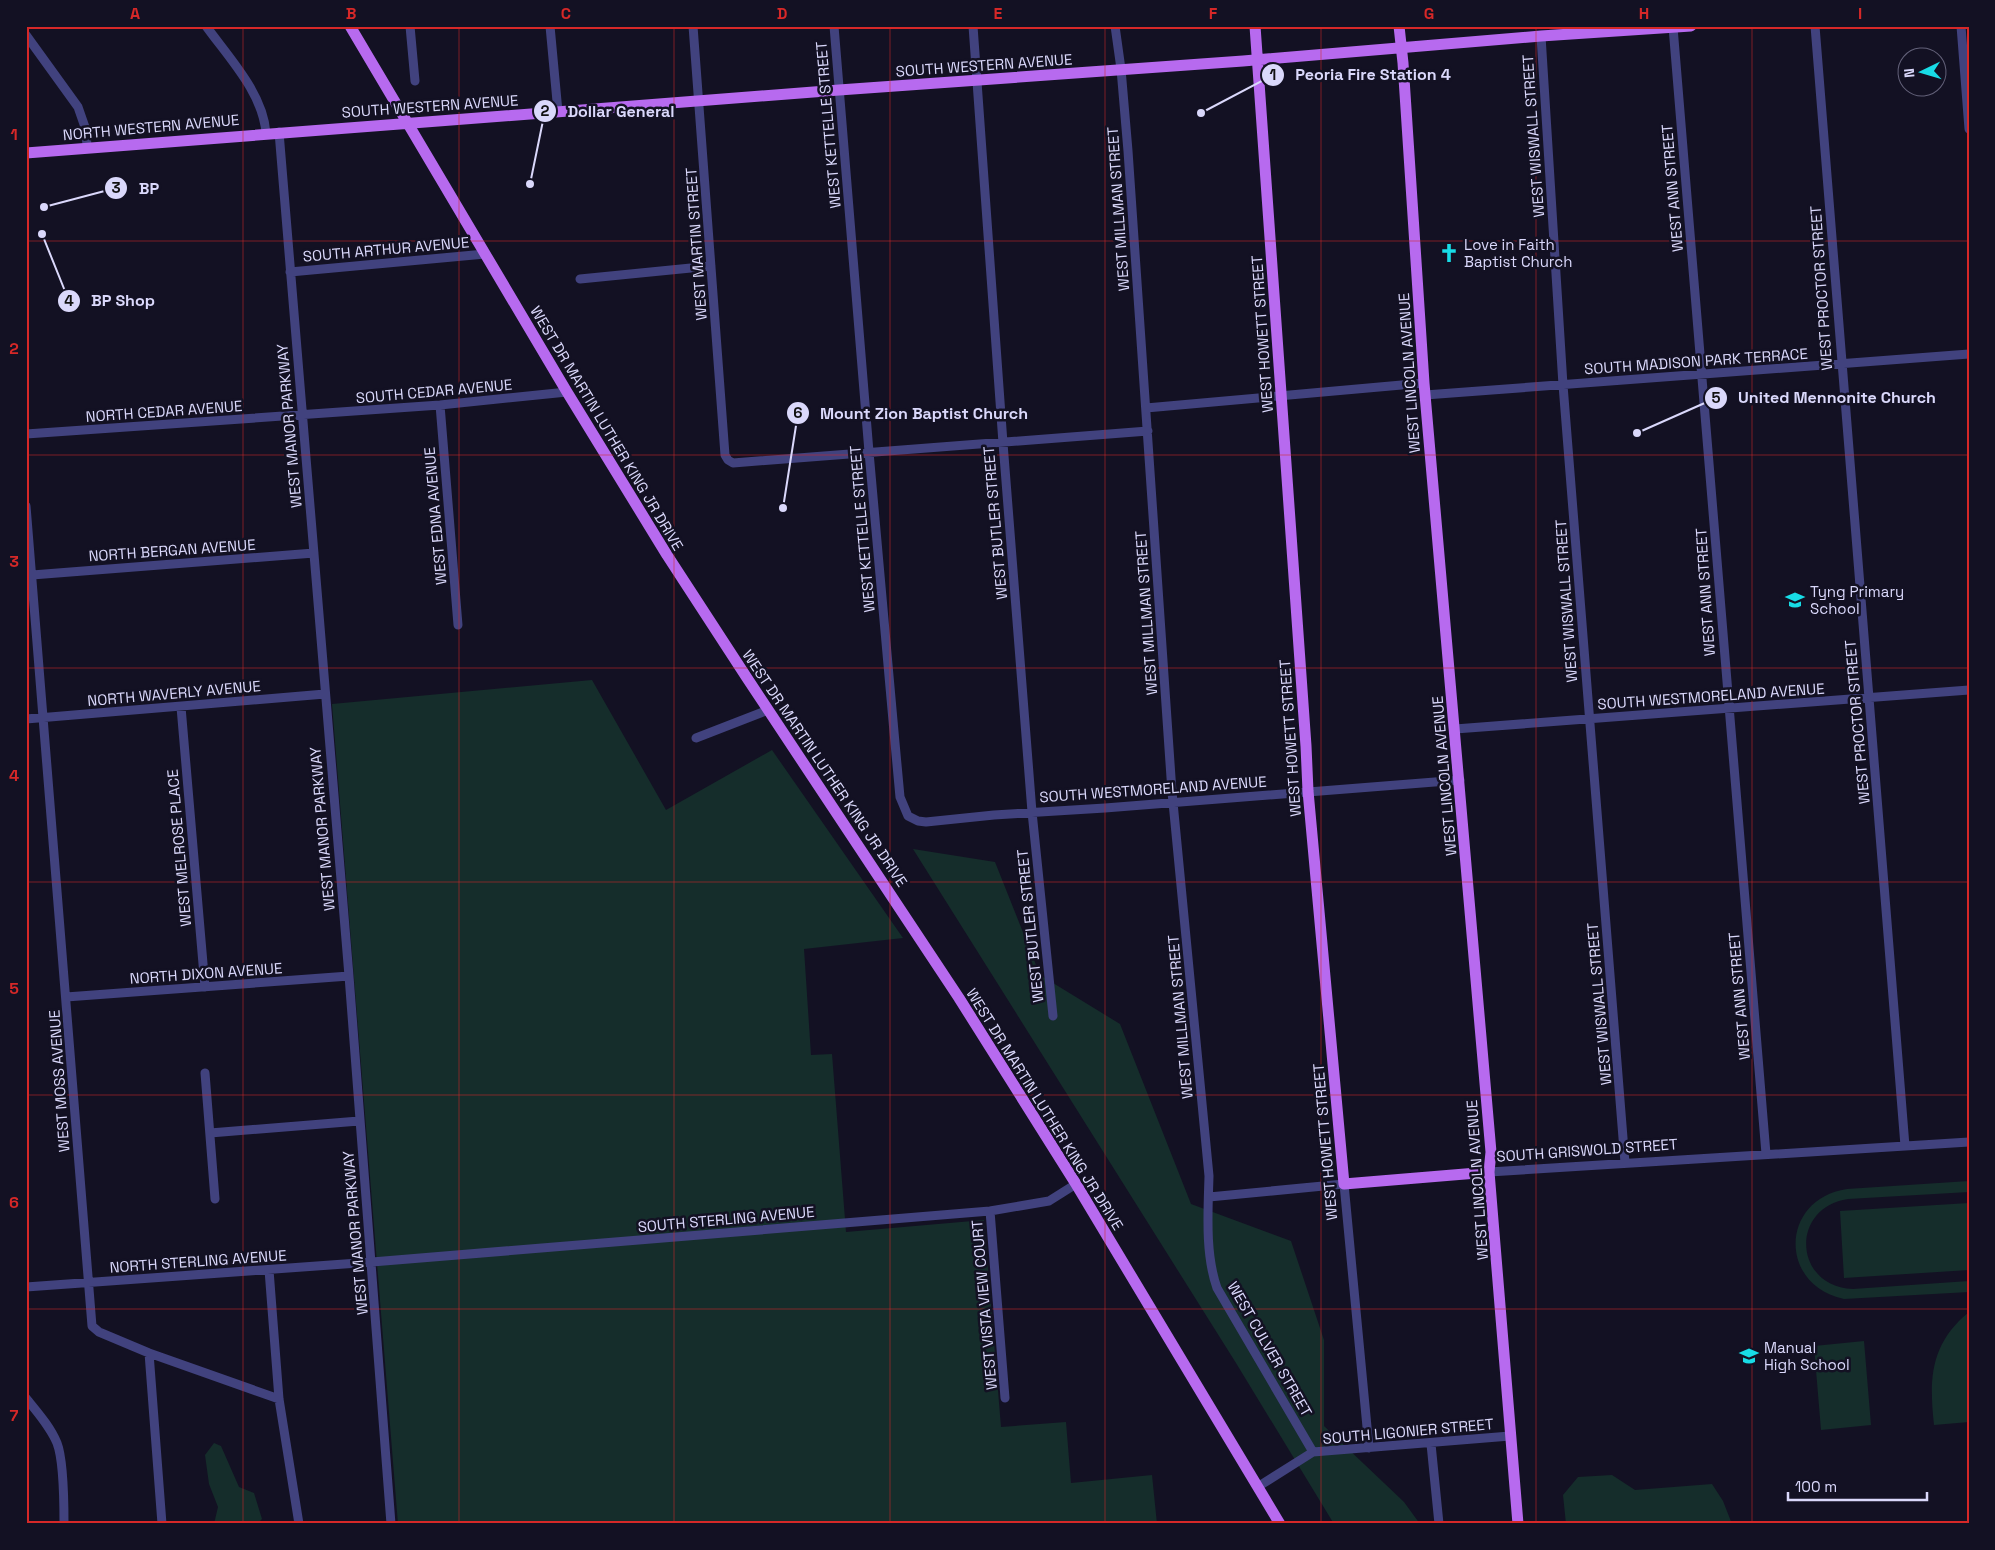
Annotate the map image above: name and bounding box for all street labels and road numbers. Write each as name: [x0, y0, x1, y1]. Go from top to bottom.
street label: WEST KETTELLE STREET: [811, 40, 845, 209]
street label: SOUTH WESTERN AVENUE: [895, 49, 1073, 81]
street label: WEST WISWALL STREET: [1518, 54, 1548, 218]
street label: SOUTH WESTERN AVENUE: [341, 90, 519, 122]
street label: NORTH WESTERN AVENUE: [62, 110, 240, 144]
street label: WEST ANN STREET: [1657, 123, 1687, 253]
street label: WEST MILLMAN STREET: [1103, 126, 1133, 292]
street label: WEST MARTIN STREET: [681, 167, 711, 321]
street label: WEST PROCTOR STREET: [1806, 205, 1836, 371]
street label: SOUTH ARTHUR AVENUE: [302, 232, 470, 266]
street label: WEST HOWETT STREET: [1247, 254, 1277, 413]
street label: WEST LINCOLN AVENUE: [1394, 292, 1424, 454]
street label: WEST DR MARTIN LUTHER KING JR DRIVE: [526, 302, 688, 554]
street label: WEST MANOR PARKWAY: [272, 343, 306, 509]
street label: SOUTH MADISON PARK TERRACE: [1584, 344, 1808, 378]
street label: SOUTH CEDAR AVENUE: [355, 375, 513, 407]
street label: NORTH CEDAR AVENUE: [85, 396, 243, 426]
street label: WEST KETTELLE STREET: [845, 444, 879, 613]
street label: WEST BUTLER STREET: [979, 445, 1011, 601]
street label: WEST EDNA AVENUE: [419, 446, 451, 586]
street label: WEST WISWALL STREET: [1551, 519, 1581, 683]
street label: WEST ANN STREET: [1691, 527, 1719, 657]
street label: WEST MILLMAN STREET: [1131, 530, 1161, 696]
street label: NORTH BERGAN AVENUE: [88, 535, 256, 565]
street label: WEST PROCTOR STREET: [1840, 639, 1874, 805]
street label: WEST DR MARTIN LUTHER KING JR DRIVE: [738, 646, 912, 890]
street label: WEST HOWETT STREET: [1275, 658, 1305, 817]
street label: NORTH WAVERLY AVENUE: [86, 676, 262, 710]
street label: SOUTH WESTMORELAND AVENUE: [1597, 679, 1825, 713]
street label: WEST LINCOLN AVENUE: [1428, 695, 1460, 857]
street label: WEST MANOR PARKWAY: [305, 746, 339, 912]
street label: WEST MELROSE PLACE: [163, 769, 195, 927]
street label: SOUTH WESTMORELAND AVENUE: [1039, 772, 1267, 806]
street label: WEST BUTLER STREET: [1012, 848, 1047, 1004]
street label: WEST WISWALL STREET: [1582, 922, 1616, 1086]
street label: WEST ANN STREET: [1724, 931, 1754, 1061]
street label: WEST MILLMAN STREET: [1163, 934, 1197, 1100]
street label: NORTH DIXON AVENUE: [129, 958, 283, 988]
street label: WEST DR MARTIN LUTHER KING JR DRIVE: [962, 984, 1128, 1234]
street label: WEST MOSS AVENUE: [45, 1009, 73, 1153]
street label: WEST HOWETT STREET: [1309, 1062, 1341, 1221]
street label: WEST LINCOLN AVENUE: [1462, 1099, 1492, 1261]
street label: SOUTH GRISWOLD STREET: [1496, 1134, 1678, 1166]
street label: WEST MANOR PARKWAY: [338, 1150, 372, 1316]
street label: SOUTH STERLING AVENUE: [637, 1202, 815, 1236]
street label: WEST VISTA VIEW COURT: [967, 1219, 1001, 1391]
street label: NORTH STERLING AVENUE: [109, 1245, 287, 1277]
street label: WEST CULVER STREET: [1224, 1278, 1317, 1420]
street label: SOUTH LIGONIER STREET: [1322, 1414, 1494, 1448]

